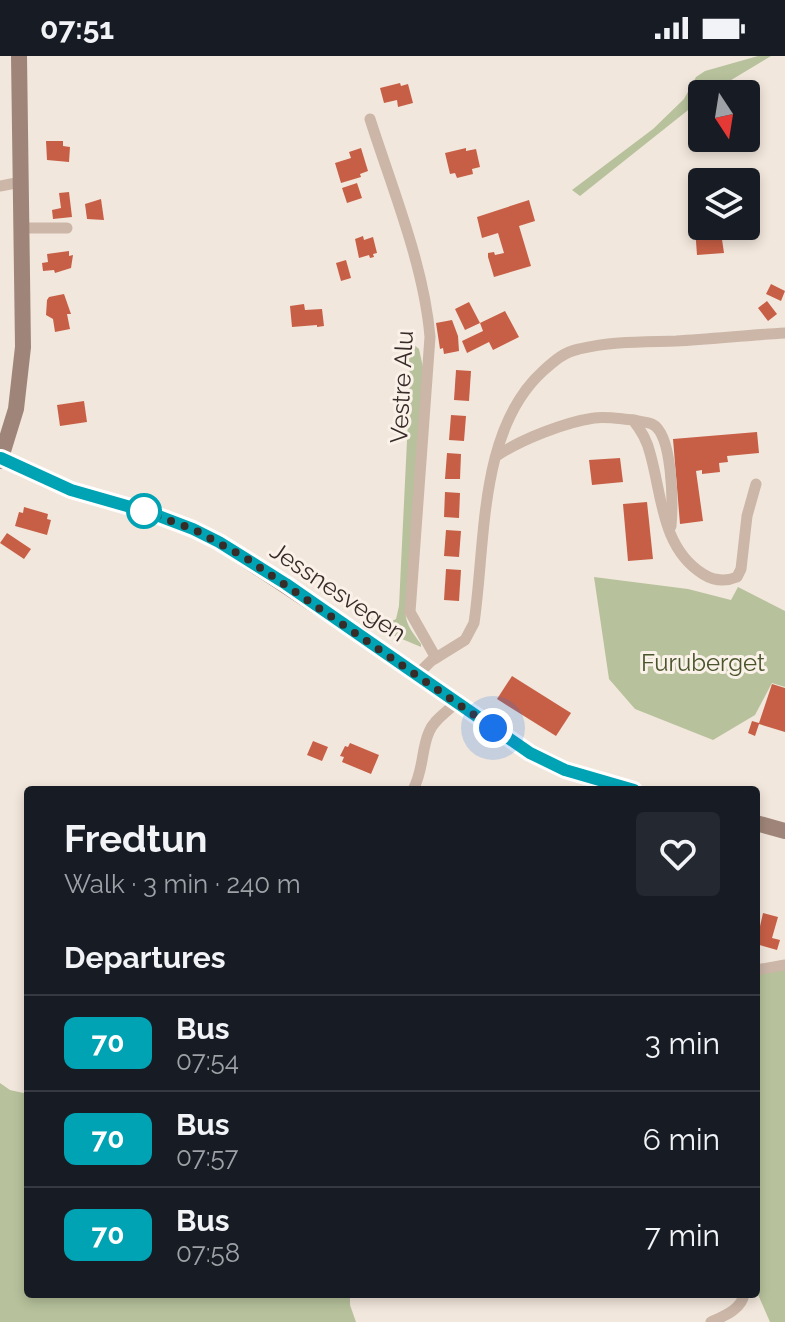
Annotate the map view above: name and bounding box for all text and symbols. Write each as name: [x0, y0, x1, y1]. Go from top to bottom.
text: 07:51: [40, 11, 114, 46]
north arrow: [688, 80, 760, 152]
map controls: [688, 80, 760, 240]
button: layers: [688, 168, 760, 240]
street label: Vestre Alu: [384, 330, 419, 444]
unlabelled marker: [127, 494, 161, 528]
street label: Jessnesvegen: [265, 536, 412, 648]
park label: Furuberget: [641, 648, 765, 677]
your location: [473, 708, 513, 748]
button: heart: [636, 812, 720, 896]
text: Fredtun: [64, 816, 208, 861]
text: Walk · 3 min · 240 m: [64, 869, 301, 899]
text: Departures: [64, 940, 226, 975]
text: Bus: [176, 1011, 230, 1046]
text: 70: [92, 1026, 124, 1059]
text: 3 min: [645, 1026, 720, 1061]
text: 07:54: [176, 1046, 239, 1076]
text: Bus: [176, 1107, 230, 1142]
text: 70: [92, 1122, 124, 1155]
text: 6 min: [643, 1122, 720, 1157]
text: 07:57: [176, 1142, 239, 1172]
text: Bus: [176, 1203, 230, 1238]
text: 70: [92, 1218, 124, 1251]
text: 7 min: [645, 1218, 720, 1253]
text: 07:58: [176, 1238, 240, 1268]

